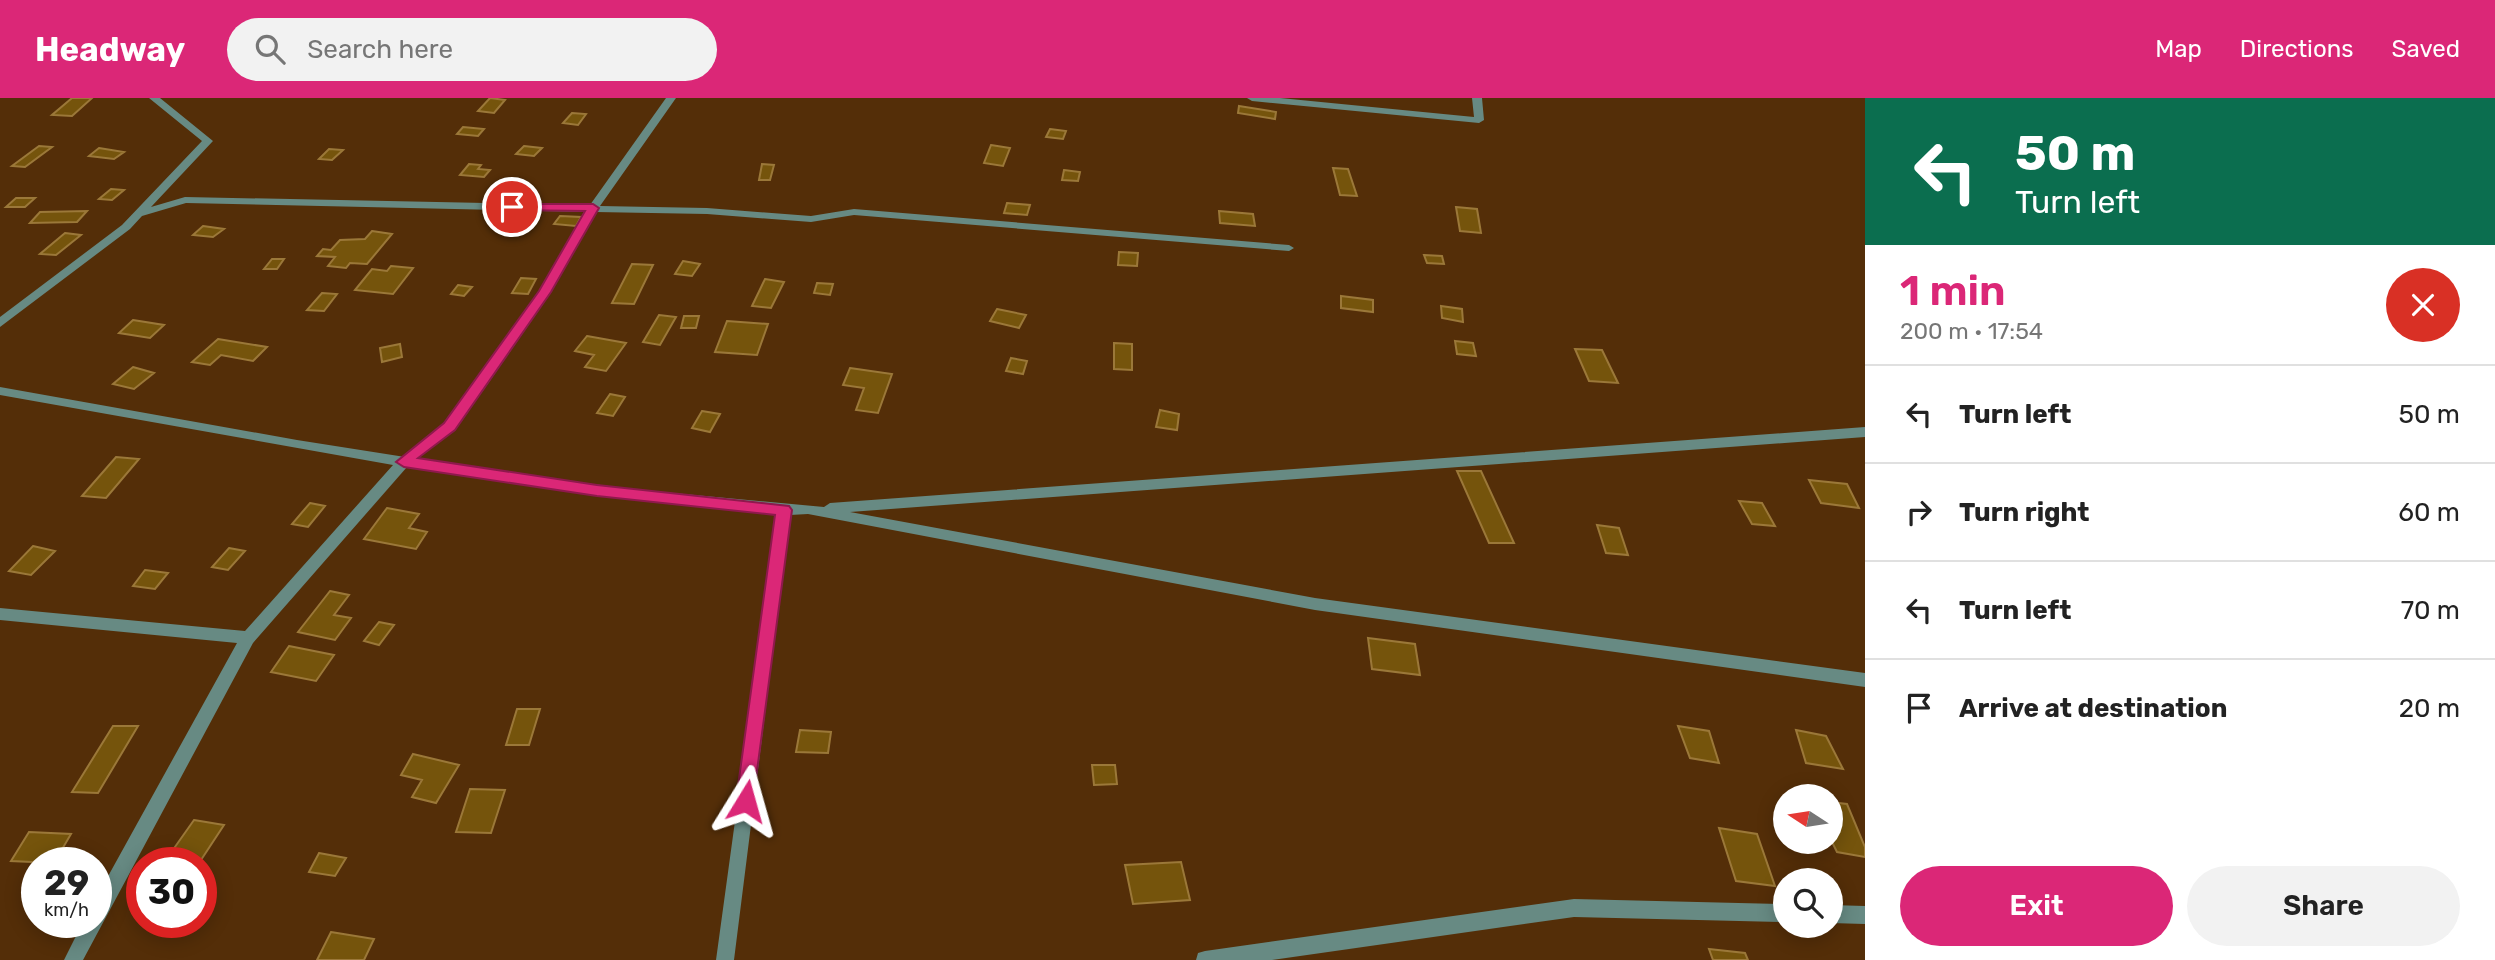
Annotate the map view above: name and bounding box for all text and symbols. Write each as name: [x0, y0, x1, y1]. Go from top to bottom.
search box: [227, 18, 717, 81]
text: Headway: [35, 30, 185, 69]
icon: search: [251, 30, 289, 68]
text: Search here: [307, 34, 453, 65]
text: Map: [2155, 35, 2202, 63]
text: Directions: [2240, 35, 2353, 63]
text: Saved: [2391, 35, 2460, 63]
text: 50 m: [2015, 124, 2135, 182]
icon: left: [1900, 126, 1991, 217]
pin: [482, 177, 542, 237]
text: Turn left: [2015, 183, 2140, 221]
icon: arrive: [493, 188, 531, 226]
text: 1 min: [1900, 266, 2006, 316]
button: close: [2386, 268, 2460, 342]
text: 200 m · 17:54: [1900, 317, 2043, 345]
icon: left: [1900, 395, 1938, 433]
text: Turn left: [1959, 399, 2071, 430]
text: 50 m: [2399, 399, 2460, 430]
icon: right: [1900, 493, 1938, 531]
text: Turn right: [1959, 497, 2089, 528]
text: 60 m: [2398, 497, 2460, 528]
icon: left: [1900, 591, 1938, 629]
text: Turn left: [1959, 595, 2071, 626]
text: 70 m: [2401, 595, 2460, 626]
icon: arrive: [1900, 689, 1938, 727]
text: Arrive at destination: [1959, 693, 2227, 724]
text: 20 m: [2399, 693, 2460, 724]
position arrow: [709, 764, 783, 838]
north arrow: [1773, 784, 1843, 854]
map controls: [1773, 784, 1843, 938]
speed limit sign: 30: [126, 847, 217, 938]
text: 29: [44, 862, 89, 904]
button: Exit: [1900, 866, 2173, 946]
button: Share: [2187, 866, 2460, 946]
button: search: [1773, 868, 1843, 938]
text: km/h: [44, 899, 89, 921]

